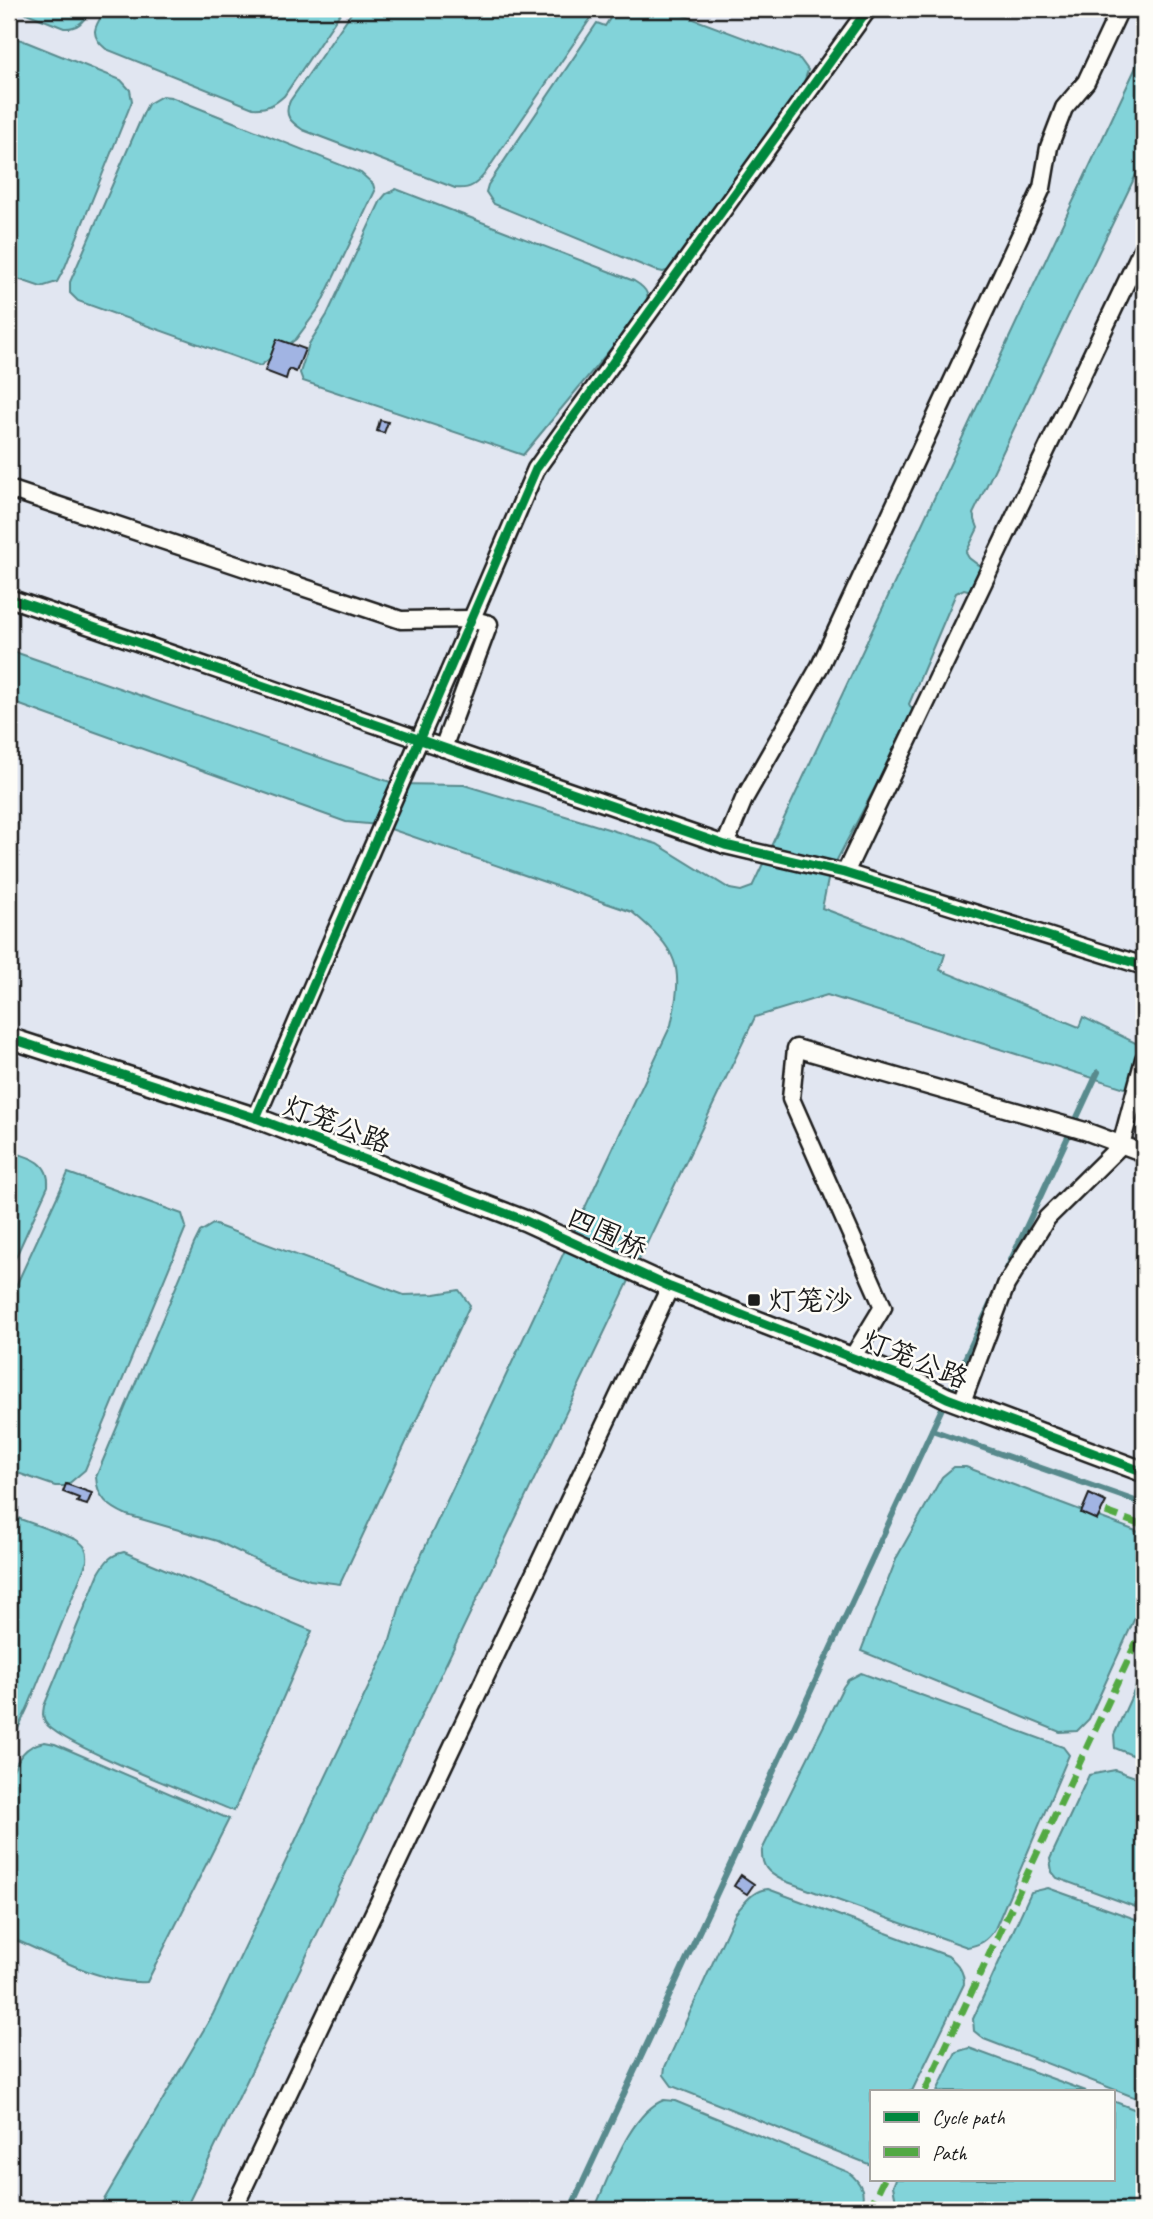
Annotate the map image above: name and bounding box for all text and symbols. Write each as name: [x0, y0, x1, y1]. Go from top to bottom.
street label: 灯笼公路: [278, 1088, 396, 1160]
street label: 四围桥: [562, 1199, 652, 1267]
place label: 灯笼沙: [768, 1283, 852, 1318]
marker: 灯笼沙: [746, 1292, 762, 1308]
street label: 灯笼公路: [857, 1322, 973, 1396]
legend: [870, 2090, 1114, 2180]
text: Cycle path: [932, 2104, 1005, 2130]
text: Path: [932, 2140, 968, 2166]

